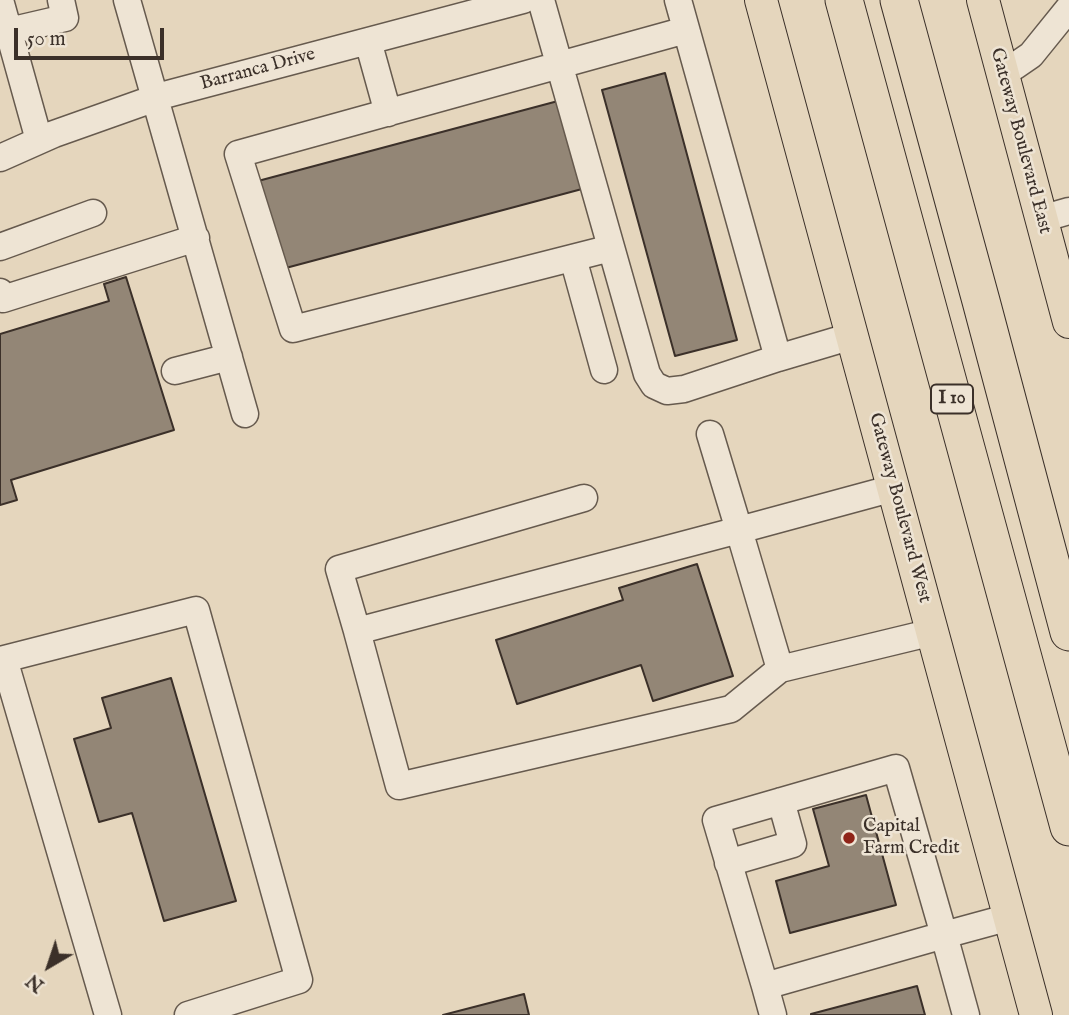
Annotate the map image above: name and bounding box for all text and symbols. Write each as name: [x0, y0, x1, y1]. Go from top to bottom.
scale bar: [18, 14, 168, 58]
text: 50 m: [27, 26, 66, 53]
street label: Barranca Drive: [198, 44, 318, 96]
street label: Gateway Boulevard East: [984, 46, 1056, 236]
road number: I 10: [931, 384, 973, 414]
street label: Gateway Boulevard West: [863, 410, 935, 606]
place label: Capital Farm Credit: [863, 816, 960, 860]
marker: Capital Farm Credit: [841, 830, 857, 846]
north arrow: [14, 931, 84, 1001]
text: N: [22, 968, 50, 997]

